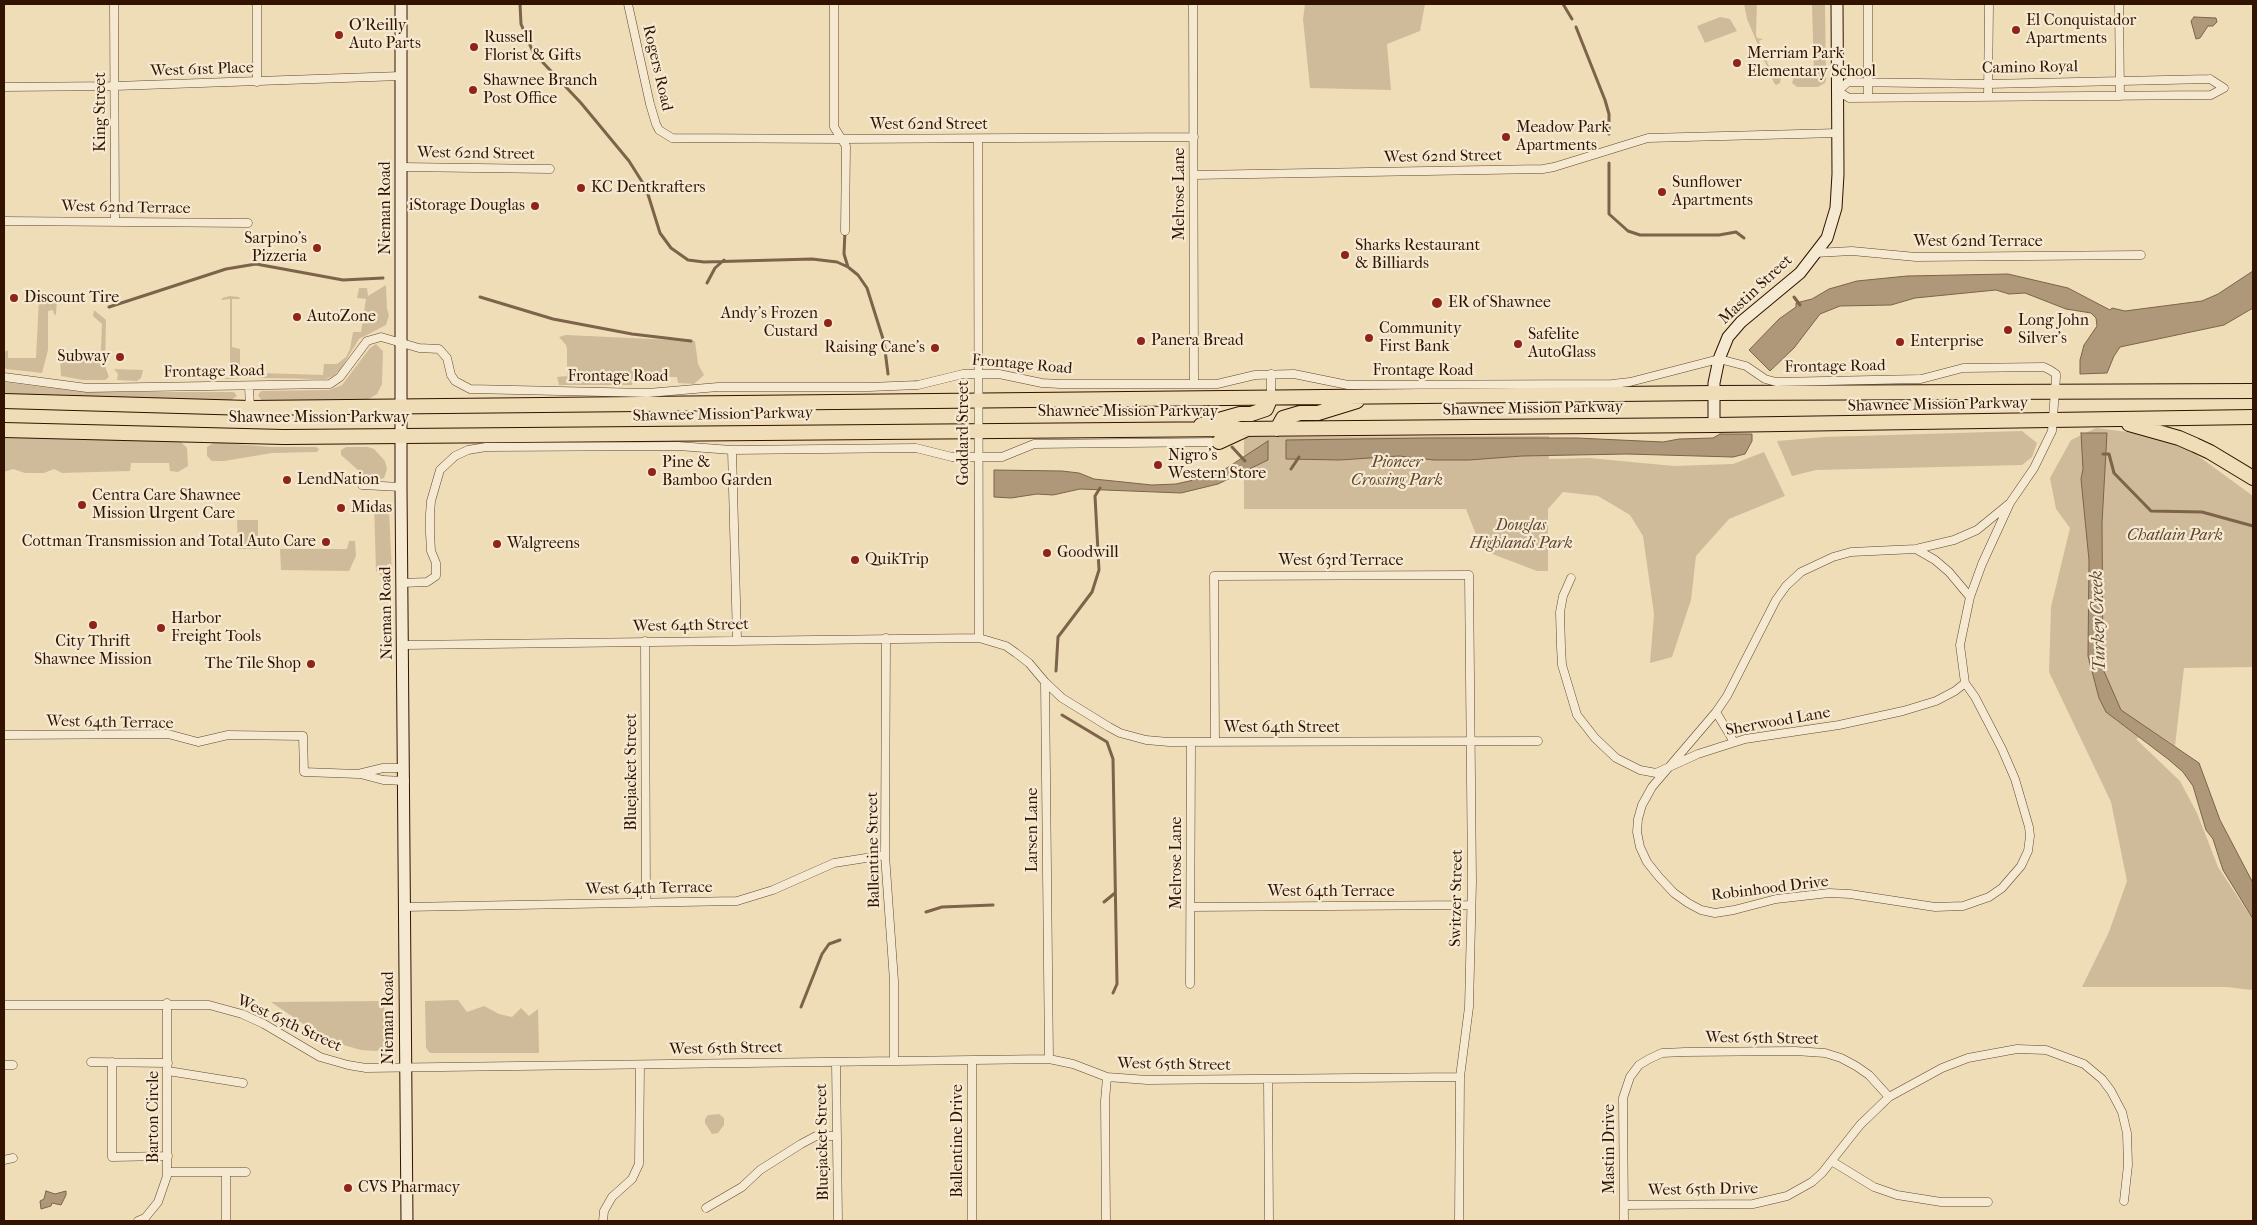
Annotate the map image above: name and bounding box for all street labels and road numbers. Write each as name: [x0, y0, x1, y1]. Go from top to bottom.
street label: Rogers Road: [638, 23, 676, 113]
street label: Camino Royal: [1982, 58, 2078, 78]
street label: West 61st Place: [150, 59, 254, 81]
street label: King Street: [91, 72, 111, 152]
street label: West 62nd Street: [870, 115, 988, 135]
street label: West 62nd Street: [417, 143, 535, 165]
street label: West 62nd Street: [1384, 146, 1502, 168]
street label: Melrose Lane: [1170, 147, 1190, 241]
street label: Nieman Road: [376, 161, 396, 255]
street label: West 62nd Terrace: [61, 197, 191, 219]
street label: West 62nd Terrace: [1913, 232, 2043, 252]
street label: Mastin Street: [1715, 251, 1797, 329]
street label: Frontage Road: [971, 351, 1073, 379]
street label: Frontage Road: [1784, 357, 1886, 377]
street label: Frontage Road: [1372, 361, 1474, 381]
street label: Frontage Road: [163, 362, 265, 382]
street label: Frontage Road: [567, 367, 669, 387]
street label: Goddard Street: [954, 380, 974, 486]
street label: Shawnee Mission Parkway: [1848, 394, 2028, 416]
street label: Shawnee Mission Parkway: [1443, 398, 1623, 420]
street label: Shawnee Mission Parkway: [1038, 402, 1218, 422]
street label: Shawnee Mission Parkway: [633, 404, 813, 426]
street label: Shawnee Mission Parkway: [229, 408, 409, 428]
street label: West 63rd Terrace: [1279, 551, 1403, 571]
street label: Nieman Road: [377, 566, 397, 660]
street label: West 64th Street: [633, 615, 749, 637]
street label: Sherwood Lane: [1724, 703, 1832, 741]
street label: West 64th Terrace: [46, 712, 174, 734]
street label: Bluejacket Street: [622, 713, 642, 831]
street label: West 64th Street: [1224, 718, 1340, 738]
street label: Larsen Lane: [1023, 788, 1043, 872]
street label: Ballentine Street: [863, 791, 885, 909]
street label: Melrose Lane: [1167, 816, 1187, 910]
street label: Switzer Street: [1447, 849, 1467, 947]
street label: Robinhood Drive: [1710, 872, 1830, 906]
street label: West 64th Terrace: [585, 878, 713, 900]
street label: West 64th Terrace: [1267, 882, 1395, 902]
street label: Nieman Road: [379, 971, 399, 1065]
street label: West 65th Street: [233, 991, 345, 1057]
street label: West 65th Street: [1705, 1028, 1819, 1050]
street label: West 65th Street: [669, 1038, 783, 1060]
street label: West 65th Street: [1117, 1054, 1231, 1076]
street label: Barton Circle: [144, 1071, 164, 1163]
street label: Bluejacket Street: [812, 1083, 834, 1201]
street label: Ballentine Drive: [948, 1084, 968, 1198]
street label: Mastin Drive: [1600, 1104, 1620, 1194]
street label: West 65th Drive: [1648, 1179, 1758, 1201]

